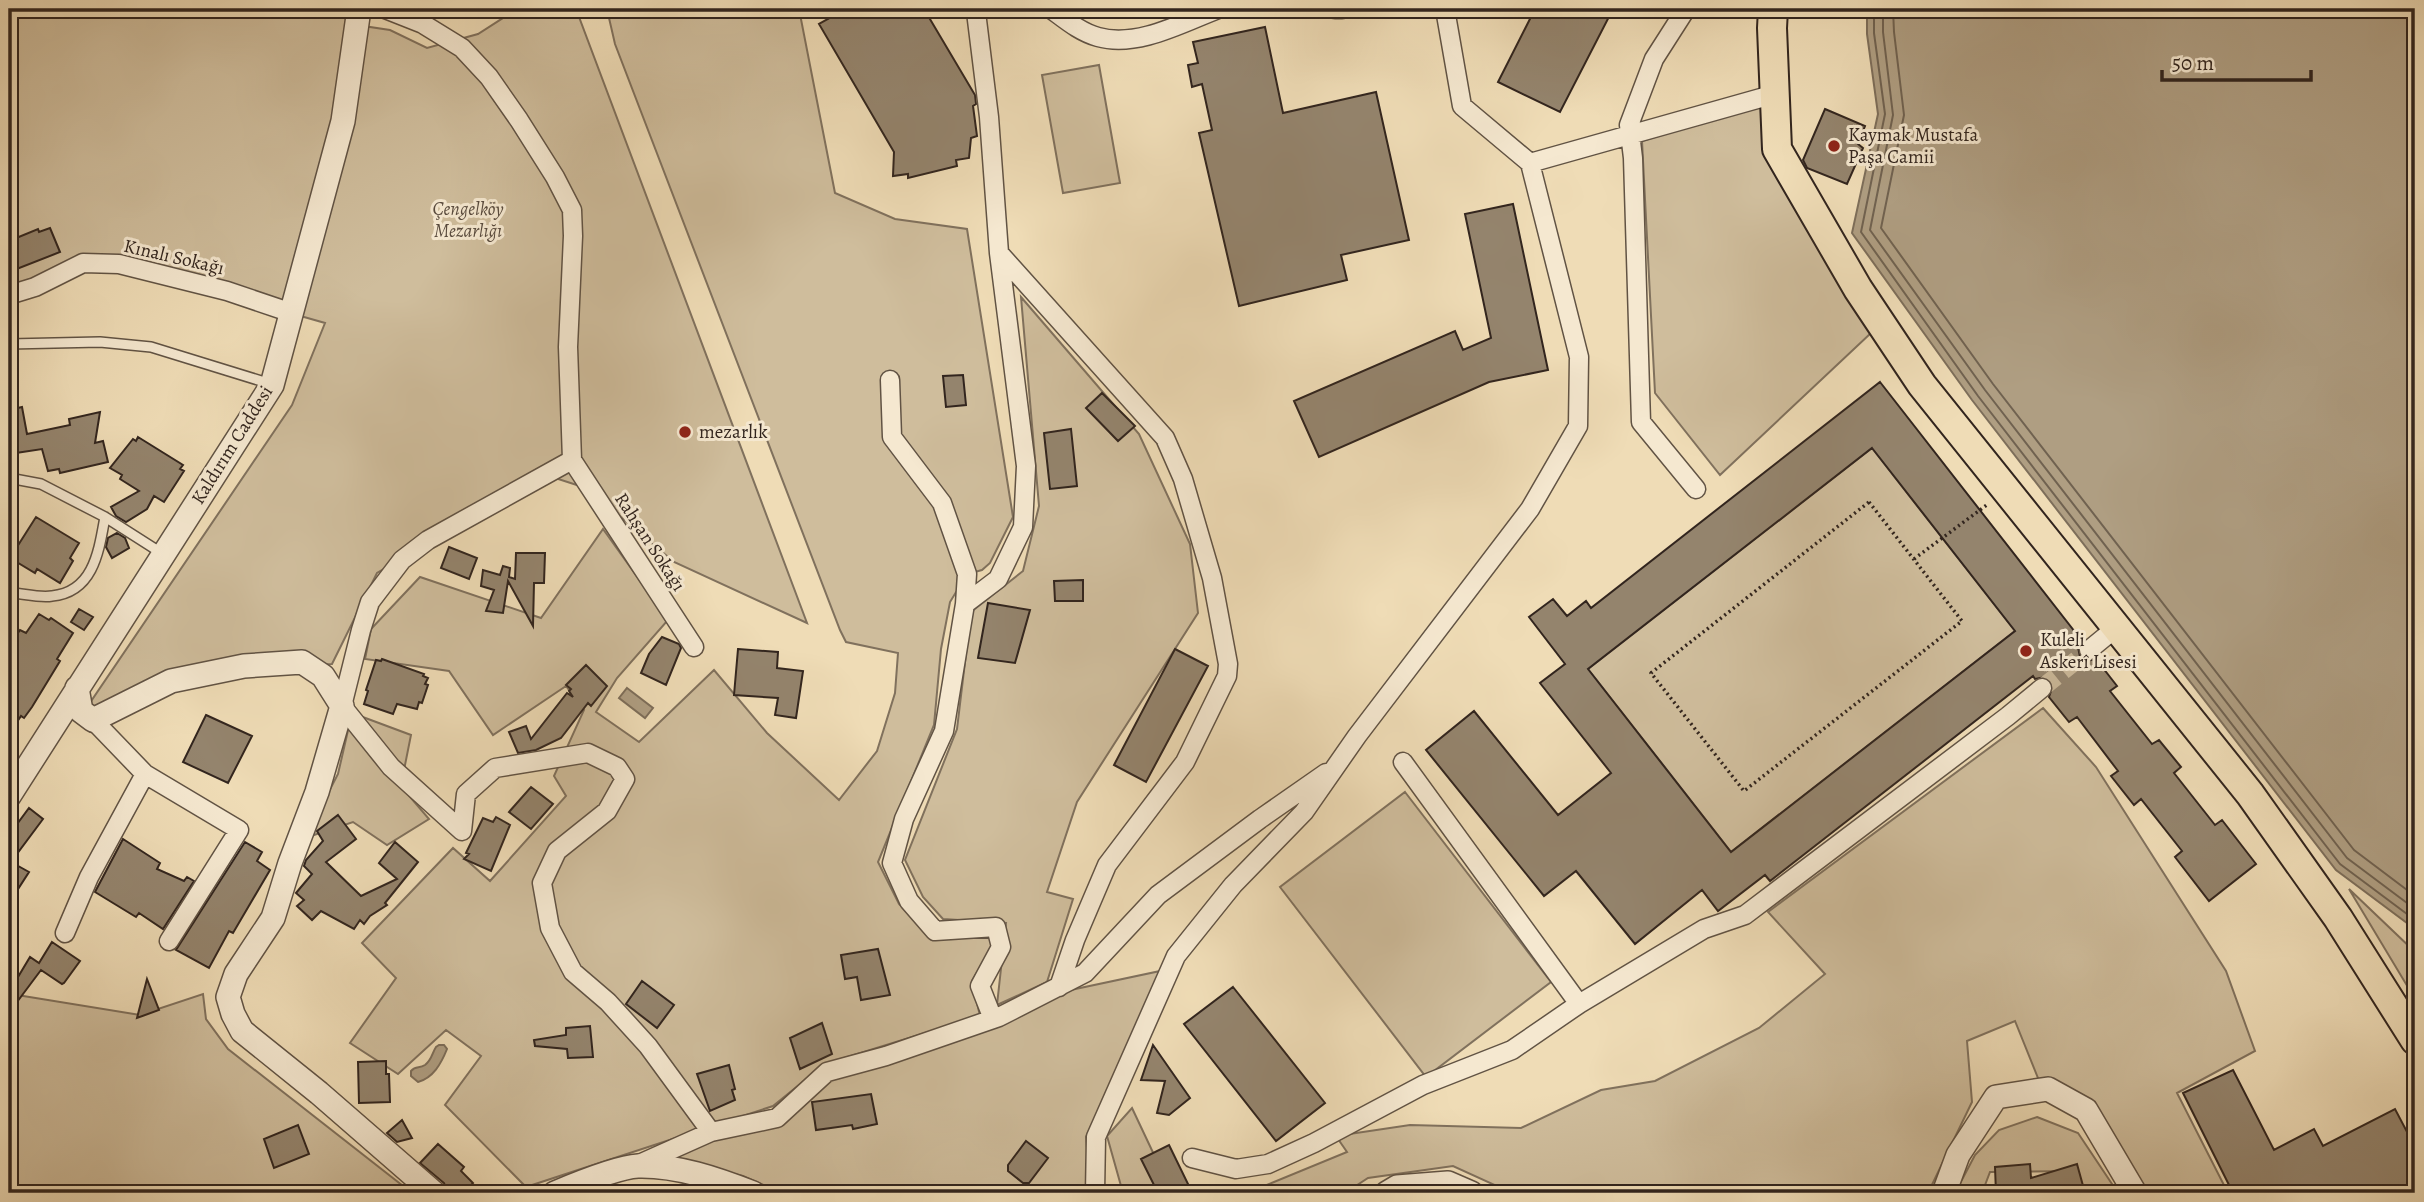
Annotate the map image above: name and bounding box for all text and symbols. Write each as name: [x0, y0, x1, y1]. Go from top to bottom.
scale bar: [2162, 38, 2310, 82]
text: 50 m: [2172, 49, 2214, 77]
place label: Kaymak Mustafa Paşa Camii: [1848, 122, 1978, 170]
marker: Kaymak Mustafa Paşa Camii: [1826, 138, 1842, 154]
park label: Çengelköy Mezarlığı: [432, 196, 504, 244]
street label: Kınalı Sokağı: [121, 233, 227, 281]
street label: Kaldırım Caddesi: [185, 381, 279, 509]
place label: mezarlık: [699, 419, 768, 445]
marker: mezarlık: [677, 424, 693, 440]
street label: Rahşan Sokağı: [608, 488, 692, 596]
place label: Kuleli Askerî Lisesi: [2039, 627, 2137, 675]
marker: Kuleli Askerî Lisesi: [2018, 643, 2034, 659]

